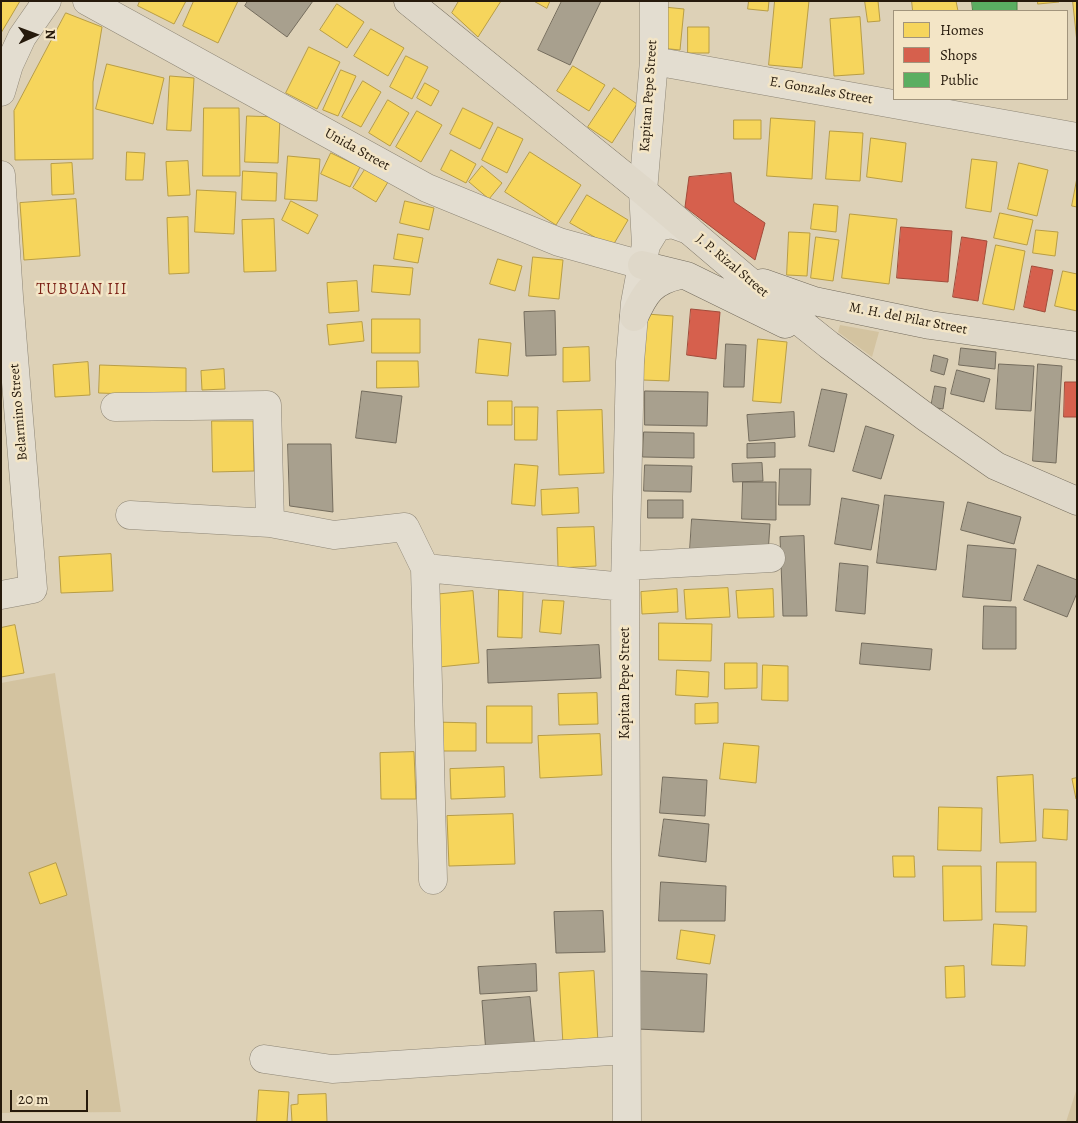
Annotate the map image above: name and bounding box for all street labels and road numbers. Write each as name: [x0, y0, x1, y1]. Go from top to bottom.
street label: Kapitan Pepe Street: [637, 39, 661, 153]
street label: E. Gonzales Street: [768, 74, 874, 108]
street label: Unida Street: [321, 125, 393, 175]
street label: J. P. Rizal Street: [692, 231, 772, 301]
street label: M. H. del Pilar Street: [847, 299, 969, 339]
street label: Belarmino Street: [6, 363, 32, 461]
street label: Kapitan Pepe Street: [618, 627, 634, 739]

